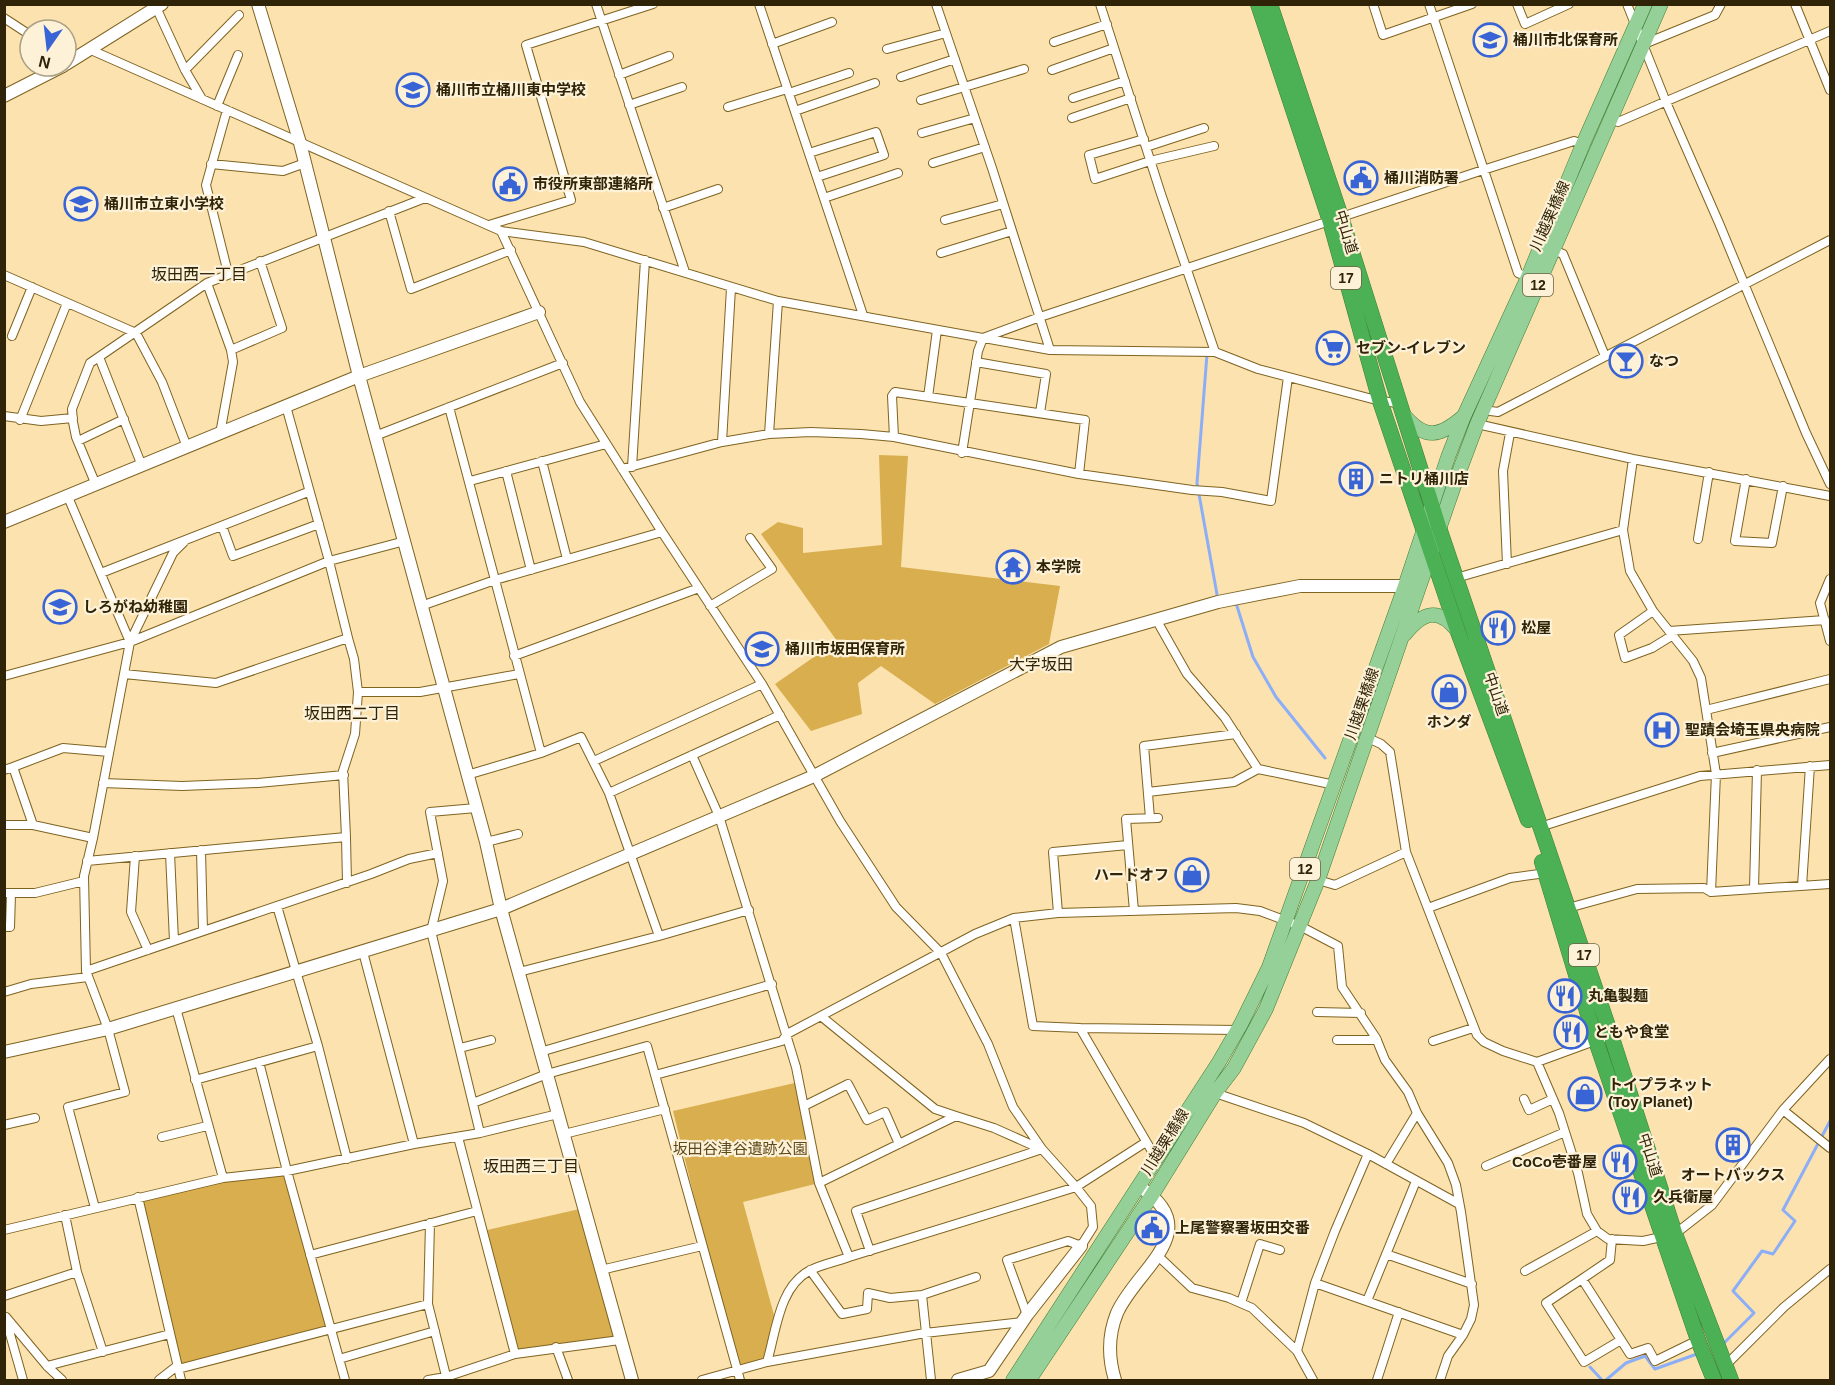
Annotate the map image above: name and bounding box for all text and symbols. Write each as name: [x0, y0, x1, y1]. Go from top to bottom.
north arrow: [18, 18, 78, 78]
school or university icon: 桶川市北保育所: [1472, 22, 1508, 58]
place label: 桶川市北保育所: [1513, 31, 1618, 48]
text: N: [37, 52, 52, 72]
school or university icon: 桶川市立桶川東中学校: [395, 72, 431, 108]
place label: 桶川市立桶川東中学校: [436, 81, 586, 98]
public building icon: 桶川消防署: [1343, 160, 1379, 196]
public building icon: 市役所東部連絡所: [492, 166, 528, 202]
place label: 桶川消防署: [1384, 169, 1459, 186]
place label: 市役所東部連絡所: [533, 175, 653, 192]
street label: 川越栗橋線: [1527, 178, 1573, 254]
school or university icon: 桶川市立東小学校: [63, 186, 99, 222]
place label: 桶川市立東小学校: [104, 195, 224, 212]
street label: 中山道: [1332, 208, 1361, 256]
district label: 坂田西一丁目: [151, 266, 247, 283]
road number: 17: [1331, 267, 1361, 289]
road number: 12: [1523, 274, 1553, 296]
supermarket icon: セブン-イレブン: [1315, 330, 1351, 366]
place label: セブン-イレブン: [1356, 339, 1466, 356]
bar icon: なつ: [1608, 343, 1644, 379]
place label: なつ: [1649, 352, 1679, 369]
building icon: ニトリ桶川店: [1338, 461, 1374, 497]
place label: ニトリ桶川店: [1379, 470, 1469, 487]
temple icon: 本学院: [995, 549, 1031, 585]
place label: 本学院: [1036, 558, 1081, 575]
school or university icon: しろがね幼稚園: [42, 589, 78, 625]
place label: しろがね幼稚園: [83, 598, 188, 615]
restaurant icon: 松屋: [1480, 610, 1516, 646]
place label: 松屋: [1521, 619, 1551, 636]
school or university icon: 桶川市坂田保育所: [744, 631, 780, 667]
place label: 桶川市坂田保育所: [785, 640, 905, 657]
district label: 大字坂田: [1009, 656, 1073, 673]
street label: 川越栗橋線: [1341, 666, 1382, 742]
street label: 中山道: [1481, 670, 1512, 718]
shop icon: ホンダ: [1431, 674, 1467, 710]
district label: 坂田西二丁目: [304, 705, 400, 722]
hospital icon: 聖蹟会埼玉県央病院: [1644, 712, 1680, 748]
place label: ホンダ: [1426, 713, 1472, 730]
place label: 聖蹟会埼玉県央病院: [1685, 721, 1820, 738]
shop icon: ハードオフ: [1174, 857, 1210, 893]
road number: 12: [1290, 858, 1320, 880]
place label: ハードオフ: [1094, 866, 1169, 883]
road number: 17: [1569, 944, 1599, 966]
restaurant icon: 丸亀製麺: [1547, 978, 1583, 1014]
place label: 丸亀製麺: [1588, 987, 1648, 1004]
restaurant icon: ともや食堂: [1553, 1014, 1589, 1050]
place label: ともや食堂: [1594, 1023, 1669, 1040]
shop icon: トイプラネット (Toy Planet): [1567, 1076, 1603, 1112]
place label: トイプラネット (Toy Planet): [1608, 1076, 1713, 1110]
street label: 川越栗橋線: [1137, 1105, 1192, 1178]
building icon: オートバックス: [1715, 1127, 1751, 1163]
street label: 中山道: [1635, 1131, 1666, 1179]
park label: 坂田谷津谷遺跡公園: [672, 1140, 808, 1157]
restaurant icon: CoCo壱番屋: [1602, 1144, 1638, 1180]
place label: CoCo壱番屋: [1512, 1153, 1597, 1170]
district label: 坂田西三丁目: [483, 1158, 579, 1175]
place label: オートバックス: [1681, 1166, 1785, 1183]
restaurant icon: 久兵衛屋: [1612, 1179, 1648, 1215]
place label: 久兵衛屋: [1653, 1188, 1713, 1205]
public building icon: 上尾警察署坂田交番: [1134, 1210, 1170, 1246]
place label: 上尾警察署坂田交番: [1175, 1219, 1310, 1236]

